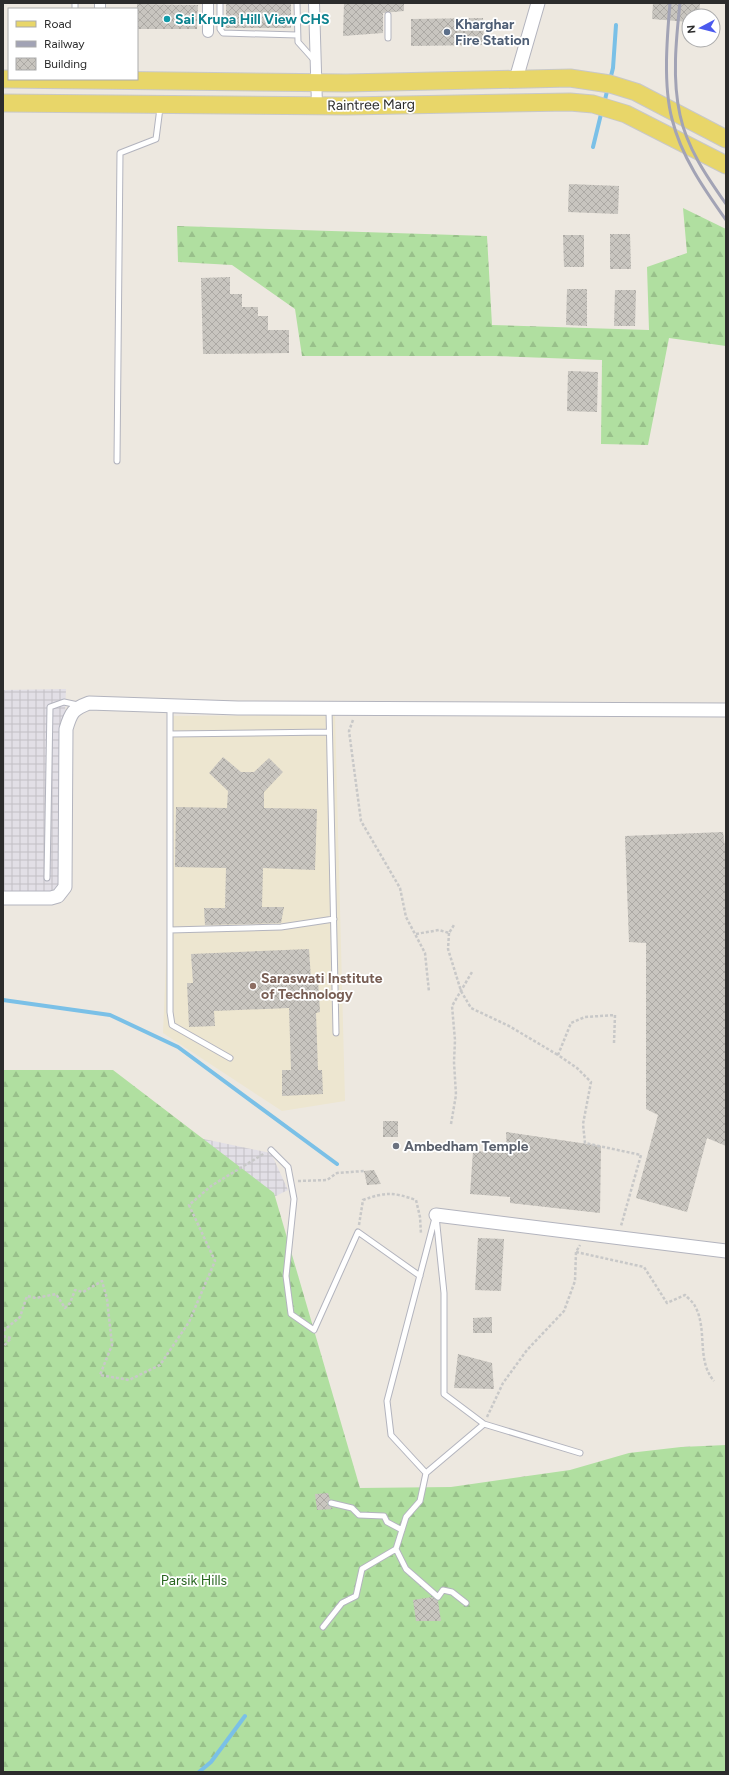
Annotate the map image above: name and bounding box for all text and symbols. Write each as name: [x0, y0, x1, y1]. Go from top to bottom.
legend: [8, 8, 138, 80]
north arrow: [681, 8, 721, 48]
place label: Sai Krupa Hill View CHS: [175, 11, 329, 28]
marker: Sai Krupa Hill View CHS: [162, 14, 172, 24]
place label: Kharghar Fire Station: [455, 16, 530, 49]
text: Road: [44, 17, 72, 31]
text: N: [685, 24, 699, 34]
marker: Kharghar Fire Station: [442, 27, 452, 37]
text: Railway: [44, 37, 85, 51]
text: Building: [44, 57, 87, 71]
street label: Raintree Marg: [327, 96, 415, 114]
place label: Saraswati Institute of Technology: [261, 970, 383, 1003]
marker: Saraswati Institute of Technology: [248, 981, 258, 991]
place label: Ambedham Temple: [404, 1138, 529, 1155]
marker: Ambedham Temple: [391, 1141, 401, 1151]
park label: Parsik Hills: [161, 1572, 227, 1589]

